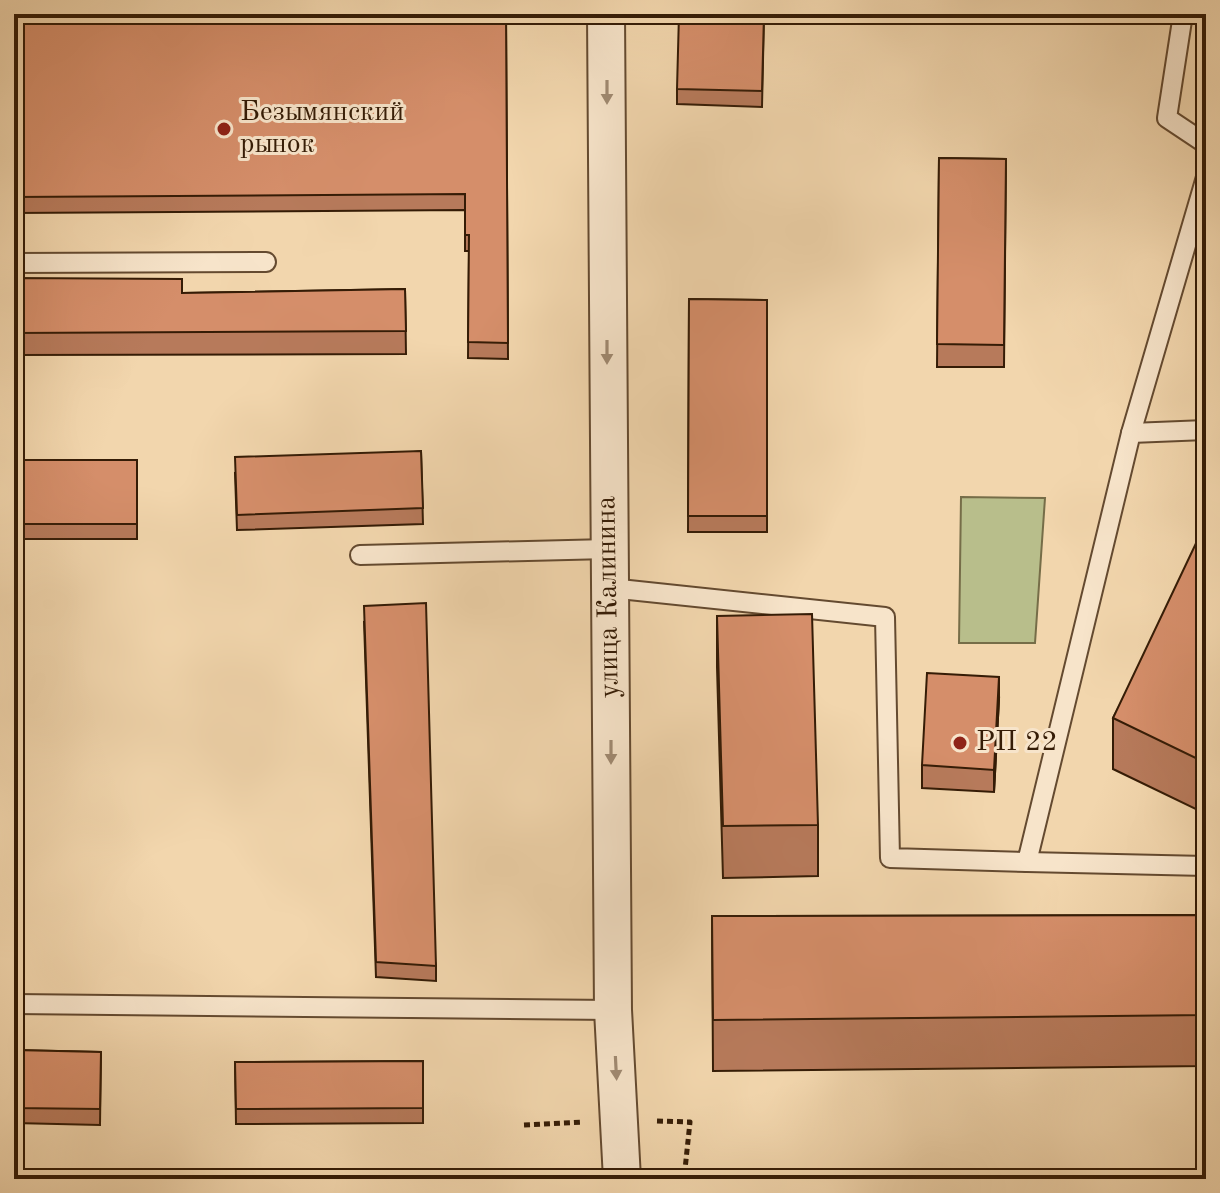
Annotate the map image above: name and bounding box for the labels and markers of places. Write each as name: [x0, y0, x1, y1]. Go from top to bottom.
place label: Безымянский рынок: [240, 99, 404, 159]
marker: Безымянский рынок: [215, 120, 233, 138]
place label: РП 22: [976, 729, 1057, 757]
marker: РП 22: [951, 734, 969, 752]

